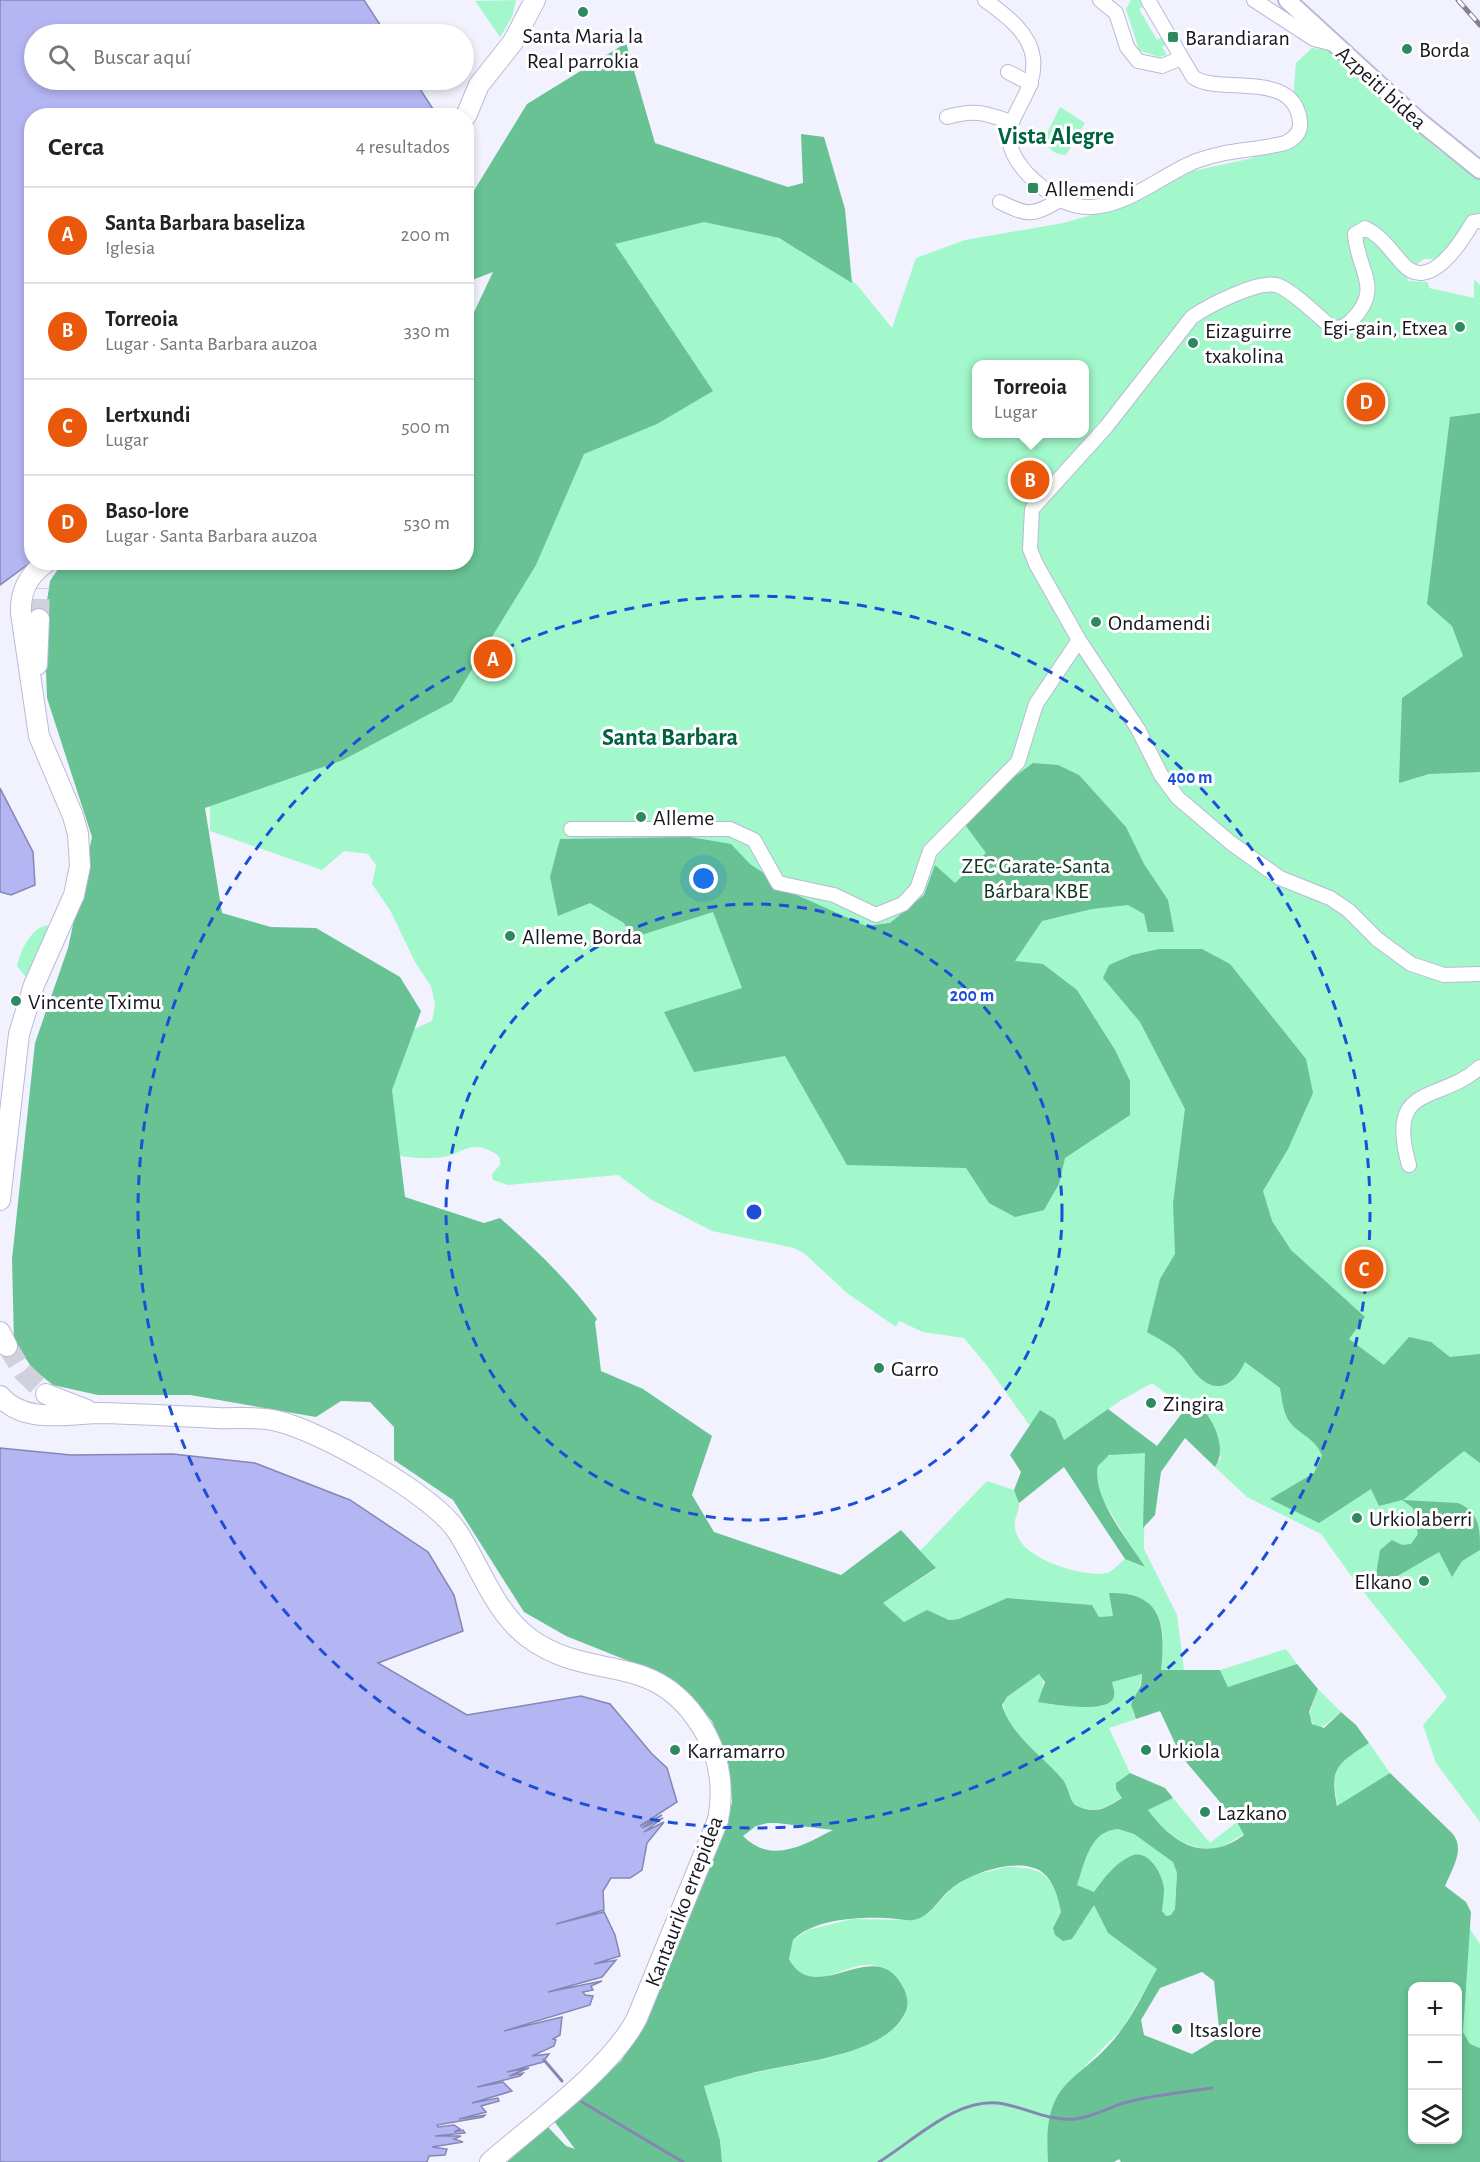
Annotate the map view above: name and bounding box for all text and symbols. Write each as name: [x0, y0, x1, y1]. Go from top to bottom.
marker: Santa Maria la Real parrokia: [576, 5, 590, 19]
search box: [24, 24, 474, 90]
place label: Santa Maria la Real parrokia: [523, 25, 643, 72]
place label: Barandiaran: [1185, 27, 1290, 49]
marker: Barandiaran: [1166, 30, 1180, 44]
place label: Borda: [1419, 39, 1470, 61]
icon: search: [45, 41, 78, 74]
street label: Azpeiti bidea: [1332, 42, 1431, 134]
marker: Borda: [1400, 42, 1414, 56]
text: Buscar aquí: [93, 46, 191, 68]
district label: Vista Alegre: [998, 125, 1114, 149]
text: Cerca: [48, 134, 105, 160]
text: 4 resultados: [356, 137, 450, 157]
place label: Allemendi: [1045, 178, 1135, 200]
marker: Allemendi: [1026, 181, 1040, 195]
text: Santa Barbara baseliza: [105, 212, 305, 234]
text: A: [62, 225, 74, 245]
text: 200 m: [400, 225, 450, 245]
text: Iglesia: [105, 238, 155, 258]
text: Torreoia: [105, 308, 178, 330]
place label: Egi-gain, Etxea: [1323, 317, 1448, 339]
place label: Eizaguirre txakolina: [1205, 320, 1292, 367]
marker: Egi-gain, Etxea: [1453, 320, 1467, 334]
text: B: [62, 321, 73, 341]
text: 330 m: [404, 321, 450, 341]
text: Lugar · Santa Barbara auzoa: [105, 334, 318, 354]
marker: Eizaguirre txakolina: [1186, 336, 1200, 350]
popup: [972, 360, 1089, 438]
text: Torreoia: [994, 376, 1067, 398]
pin: D: [1346, 380, 1386, 424]
text: Lugar: [994, 402, 1037, 422]
text: Lertxundi: [105, 404, 190, 426]
text: C: [62, 417, 73, 437]
text: 500 m: [401, 417, 450, 437]
text: Lugar: [105, 430, 148, 450]
pin: B: [1010, 458, 1050, 502]
text: Baso-lore: [105, 500, 189, 522]
text: D: [61, 513, 74, 533]
text: 530 m: [404, 513, 450, 533]
text: Lugar · Santa Barbara auzoa: [105, 526, 318, 546]
place label: Ondamendi: [1108, 612, 1210, 634]
marker: Ondamendi: [1089, 615, 1103, 629]
pin: A: [474, 636, 512, 682]
district label: Santa Barbara: [602, 726, 738, 750]
text: 400 m: [1167, 769, 1213, 787]
place label: Alleme: [653, 807, 714, 829]
marker: Alleme: [634, 810, 648, 824]
park label: ZEC Garate-Santa Bárbara KBE: [962, 855, 1110, 902]
your location: [689, 864, 718, 893]
place label: Alleme, Borda: [522, 926, 642, 948]
marker: Alleme, Borda: [503, 929, 517, 943]
text: 200 m: [950, 987, 994, 1005]
place label: Vincente Tximu: [28, 991, 161, 1013]
marker: Vincente Tximu: [9, 994, 23, 1008]
centre of rings: [744, 1202, 764, 1222]
pin: C: [1344, 1246, 1384, 1292]
place label: Garro: [891, 1358, 939, 1380]
marker: Garro: [872, 1361, 886, 1375]
place label: Zingira: [1163, 1393, 1224, 1415]
marker: Zingira: [1144, 1396, 1158, 1410]
place label: Urkiolaberri: [1369, 1508, 1472, 1530]
marker: Urkiolaberri: [1350, 1511, 1364, 1525]
place label: Elkano: [1354, 1571, 1412, 1593]
marker: Elkano: [1417, 1574, 1431, 1588]
place label: Karramarro: [687, 1740, 785, 1762]
place label: Urkiola: [1158, 1740, 1220, 1762]
marker: Karramarro: [668, 1743, 682, 1757]
marker: Urkiola: [1139, 1743, 1153, 1757]
place label: Lazkano: [1217, 1802, 1287, 1824]
marker: Lazkano: [1198, 1805, 1212, 1819]
street label: Kantauriko errepidea: [641, 1813, 727, 1990]
map controls: [1408, 1982, 1462, 2144]
button: +: [1408, 1982, 1462, 2036]
place label: Itsaslore: [1189, 2019, 1261, 2041]
marker: Itsaslore: [1170, 2022, 1184, 2036]
button: −: [1408, 2036, 1462, 2090]
button: layers: [1408, 2090, 1462, 2144]

